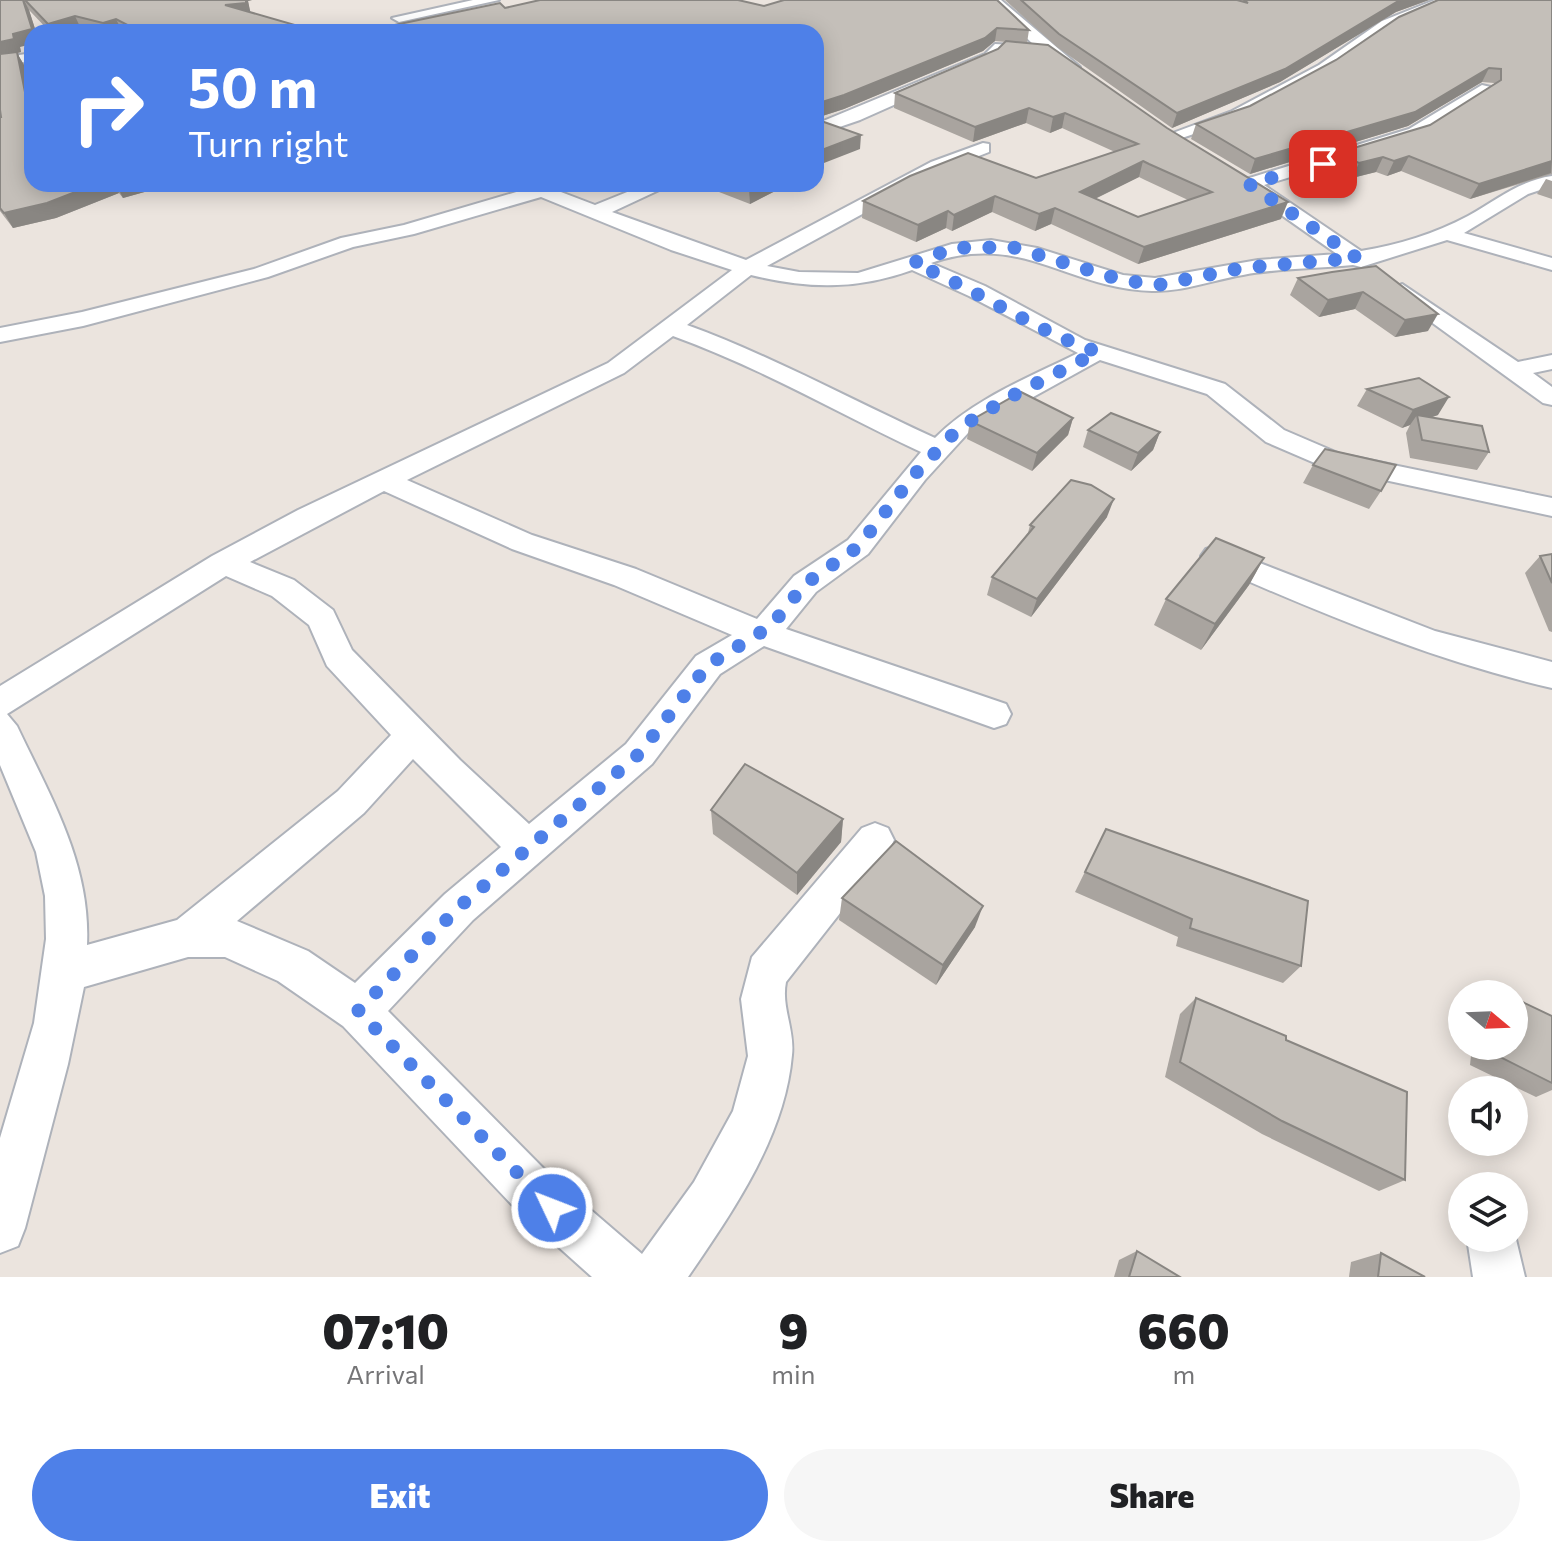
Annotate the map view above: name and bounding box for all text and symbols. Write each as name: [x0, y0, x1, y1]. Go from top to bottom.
text: 50 m: [188, 51, 317, 120]
icon: right: [56, 56, 160, 160]
text: Turn right: [188, 120, 349, 164]
pin: [1289, 130, 1357, 198]
icon: arrive: [1301, 142, 1345, 186]
north arrow: [1448, 980, 1528, 1060]
map controls: [1448, 980, 1528, 1252]
button: sound: [1448, 1076, 1528, 1156]
position arrow: [510, 1166, 594, 1250]
button: layers: [1448, 1172, 1528, 1252]
text: 07:10: [322, 1300, 449, 1359]
text: 9: [778, 1300, 808, 1359]
text: 660: [1138, 1300, 1230, 1359]
text: Arrival: [346, 1358, 425, 1389]
text: min: [771, 1358, 815, 1389]
text: m: [1172, 1358, 1195, 1389]
button: Exit: [32, 1449, 768, 1541]
button: Share: [784, 1449, 1520, 1541]

